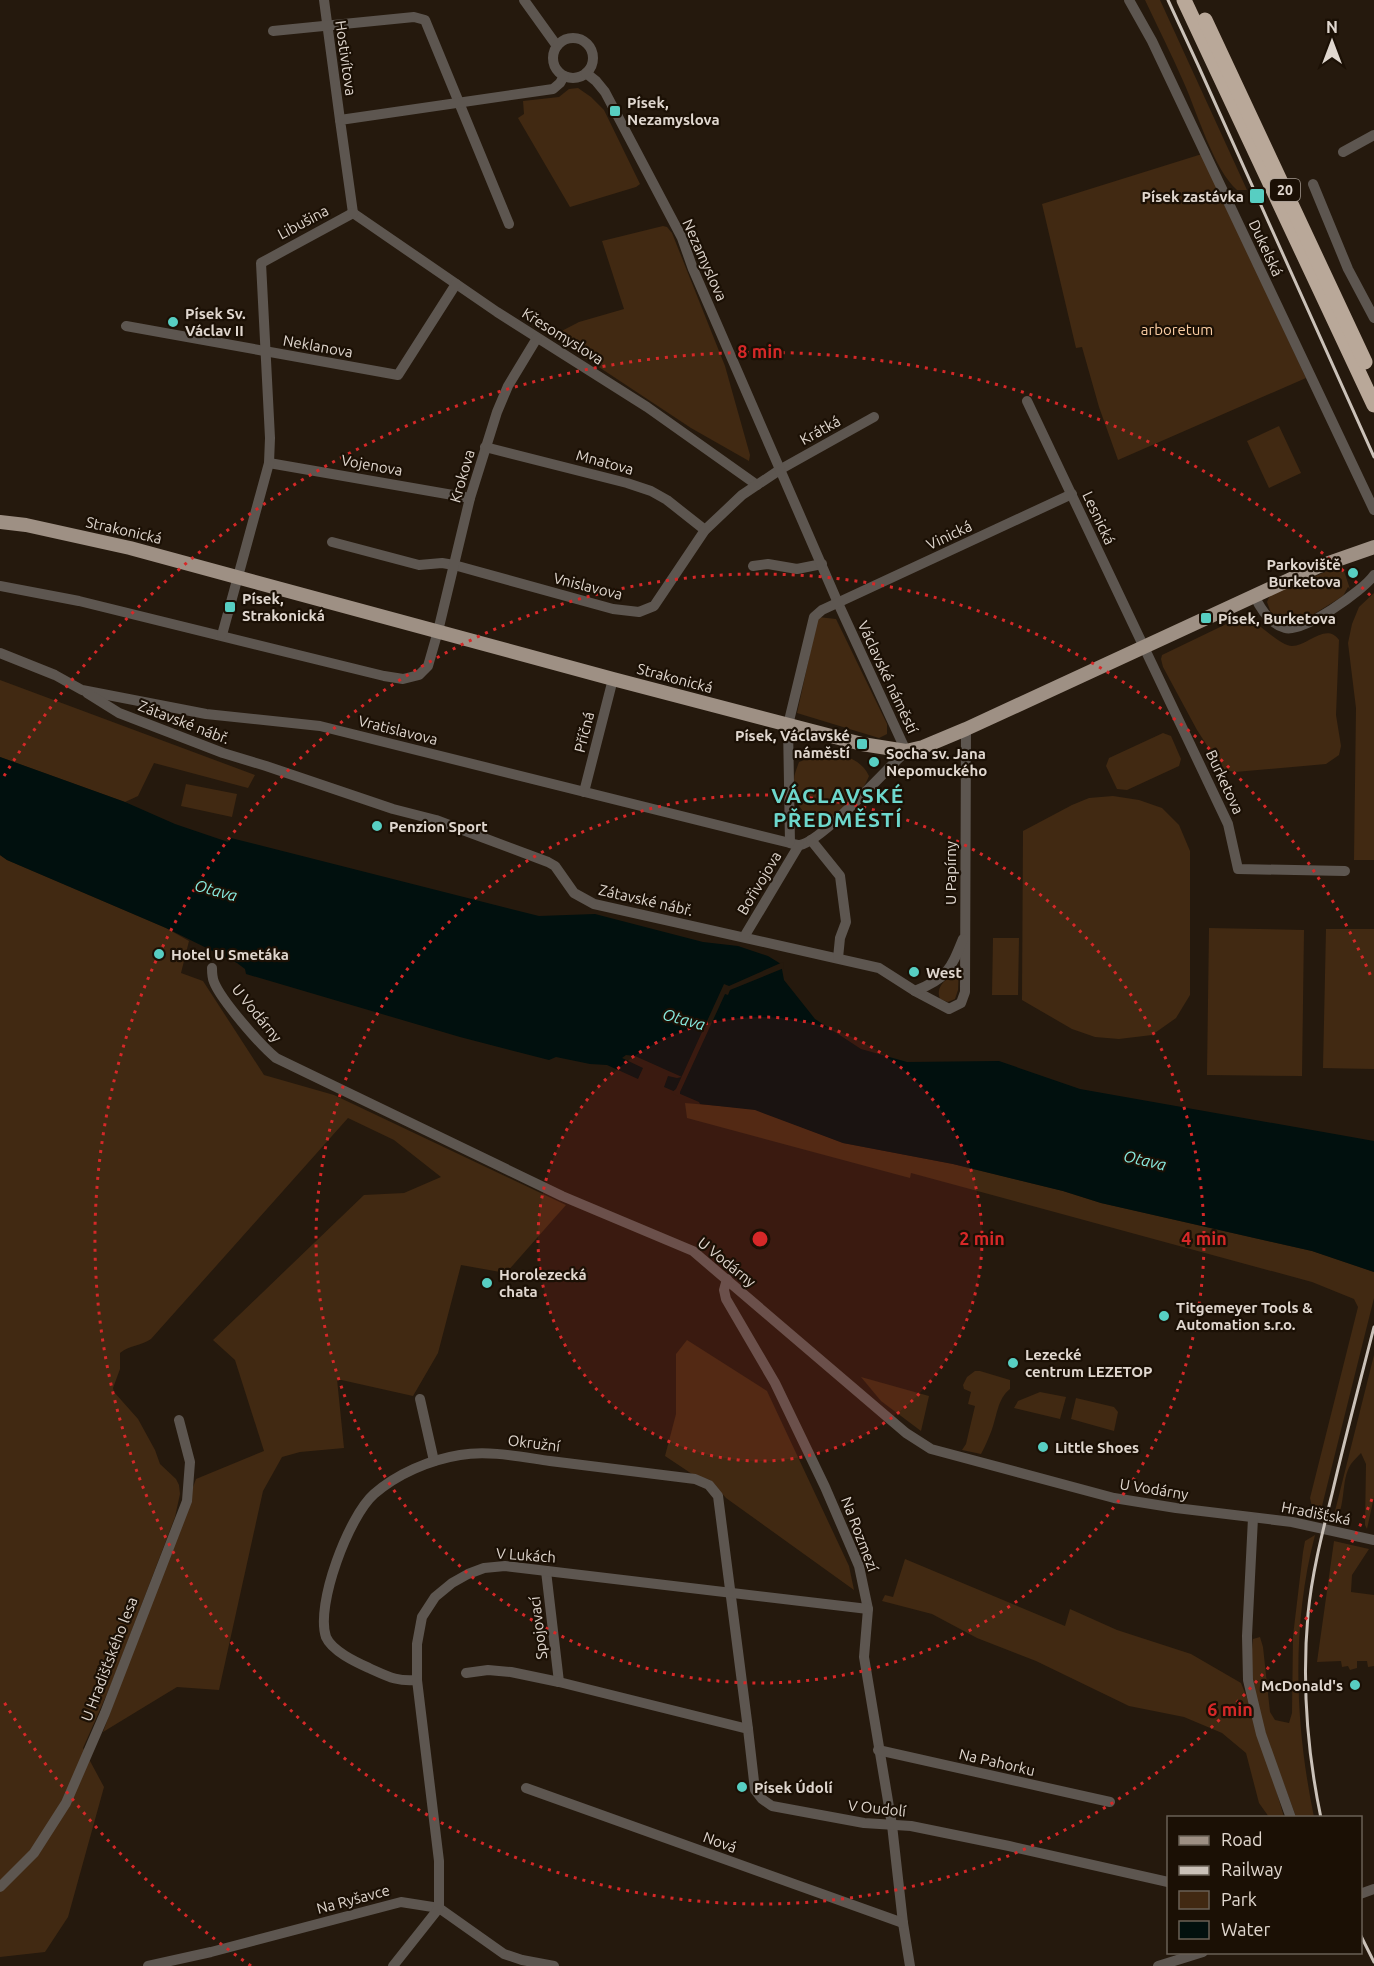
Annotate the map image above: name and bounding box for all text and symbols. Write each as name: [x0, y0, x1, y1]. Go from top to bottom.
north arrow: [1302, 12, 1362, 72]
text: N: [1326, 18, 1338, 36]
street label: Hostivítova: [332, 19, 360, 97]
place label: Písek, Nezamyslova: [627, 94, 720, 128]
marker: Písek, Nezamyslova: [608, 104, 622, 118]
road number: 20: [1270, 179, 1300, 201]
marker: Písek zastávka: [1248, 187, 1266, 205]
place label: Písek zastávka: [1142, 188, 1244, 205]
street label: Libušina: [275, 202, 331, 242]
street label: Nezamyslova: [679, 216, 731, 304]
street label: Dukelská: [1246, 217, 1286, 279]
street label: Křesomyslova: [519, 304, 607, 368]
place label: Písek Sv. Václav II: [185, 305, 246, 339]
marker: Písek Sv. Václav II: [166, 315, 180, 329]
park label: arboretum: [1141, 321, 1213, 338]
street label: Neklanova: [282, 332, 354, 360]
text: 8 min: [737, 341, 783, 361]
street label: Krátká: [797, 412, 843, 448]
street label: Mnatova: [574, 446, 636, 478]
street label: Krokova: [446, 447, 478, 505]
street label: Vojenova: [340, 451, 404, 479]
street label: Lesnická: [1079, 489, 1119, 547]
street label: Strakonická: [84, 513, 164, 547]
street label: Vinická: [924, 517, 974, 553]
place label: Parkoviště Burketova: [1267, 556, 1341, 590]
marker: Parkoviště Burketova: [1346, 566, 1360, 580]
street label: Vnislavova: [552, 569, 624, 603]
place label: Písek, Strakonická: [242, 590, 325, 624]
marker: Písek, Strakonická: [223, 600, 237, 614]
place label: Písek, Burketova: [1218, 610, 1336, 627]
marker: Písek, Burketova: [1199, 611, 1213, 625]
street label: Václavské náměstí: [855, 618, 922, 736]
street label: Strakonická: [635, 660, 715, 696]
street label: Zátavské nábř.: [136, 697, 232, 747]
street label: Příčná: [571, 710, 597, 754]
street label: Vratislavova: [356, 712, 440, 748]
place label: Písek, Václavské náměstí: [735, 727, 850, 761]
marker: Písek, Václavské náměstí: [855, 737, 869, 751]
place label: Socha sv. Jana Nepomuckého: [886, 745, 987, 779]
street label: Burketova: [1203, 747, 1247, 817]
marker: Socha sv. Jana Nepomuckého: [867, 755, 881, 769]
district label: VÁCLAVSKÉ PŘEDMĚSTÍ: [771, 783, 905, 831]
place label: Penzion Sport: [389, 818, 488, 835]
marker: Penzion Sport: [370, 819, 384, 833]
street label: U Papírny: [942, 841, 959, 905]
street label: Bořivojova: [733, 848, 785, 918]
water label: Otava: [193, 876, 240, 904]
street label: Zátavské nábř.: [597, 881, 695, 919]
place label: Hotel U Smetáka: [171, 946, 289, 963]
marker: Hotel U Smetáka: [152, 947, 166, 961]
place label: West: [926, 964, 962, 981]
marker: West: [907, 965, 921, 979]
street label: U Vodárny: [229, 981, 285, 1045]
water label: Otava: [661, 1005, 708, 1033]
water label: Otava: [1122, 1146, 1168, 1174]
text: 2 min: [959, 1228, 1005, 1248]
text: 4 min: [1181, 1228, 1227, 1248]
centre of rings: [750, 1229, 770, 1249]
street label: U Vodárny: [695, 1234, 759, 1290]
place label: Horolezecká chata: [499, 1266, 587, 1300]
marker: Horolezecká chata: [480, 1276, 494, 1290]
place label: Titgemeyer Tools & Automation s.r.o.: [1176, 1299, 1313, 1333]
marker: Titgemeyer Tools & Automation s.r.o.: [1157, 1309, 1171, 1323]
place label: Lezecké centrum LEZETOP: [1025, 1346, 1153, 1380]
marker: Lezecké centrum LEZETOP: [1006, 1356, 1020, 1370]
street label: Okružní: [507, 1431, 561, 1455]
place label: Little Shoes: [1055, 1439, 1139, 1456]
marker: Little Shoes: [1036, 1440, 1050, 1454]
street label: U Vodárny: [1118, 1475, 1190, 1503]
street label: Na Rozmezí: [838, 1494, 882, 1574]
street label: Hradišťská: [1280, 1498, 1352, 1528]
street label: V Lukách: [495, 1544, 557, 1566]
street label: U Hradišťského lesa: [77, 1594, 141, 1724]
street label: Spojovací: [526, 1595, 550, 1661]
place label: McDonald's: [1261, 1677, 1343, 1694]
marker: McDonald's: [1348, 1678, 1362, 1692]
text: 6 min: [1207, 1699, 1253, 1719]
street label: Na Pahorku: [957, 1745, 1037, 1779]
place label: Písek Údolí: [754, 1779, 833, 1796]
marker: Písek Údolí: [735, 1780, 749, 1794]
street label: V Oudolí: [847, 1796, 907, 1820]
legend: [1167, 1816, 1362, 1954]
street label: Nová: [701, 1828, 739, 1856]
text: Road: [1221, 1829, 1263, 1849]
text: Railway: [1221, 1859, 1283, 1879]
street label: Na Ryšavce: [315, 1881, 391, 1917]
text: Park: [1221, 1889, 1257, 1909]
text: Water: [1221, 1919, 1271, 1939]

